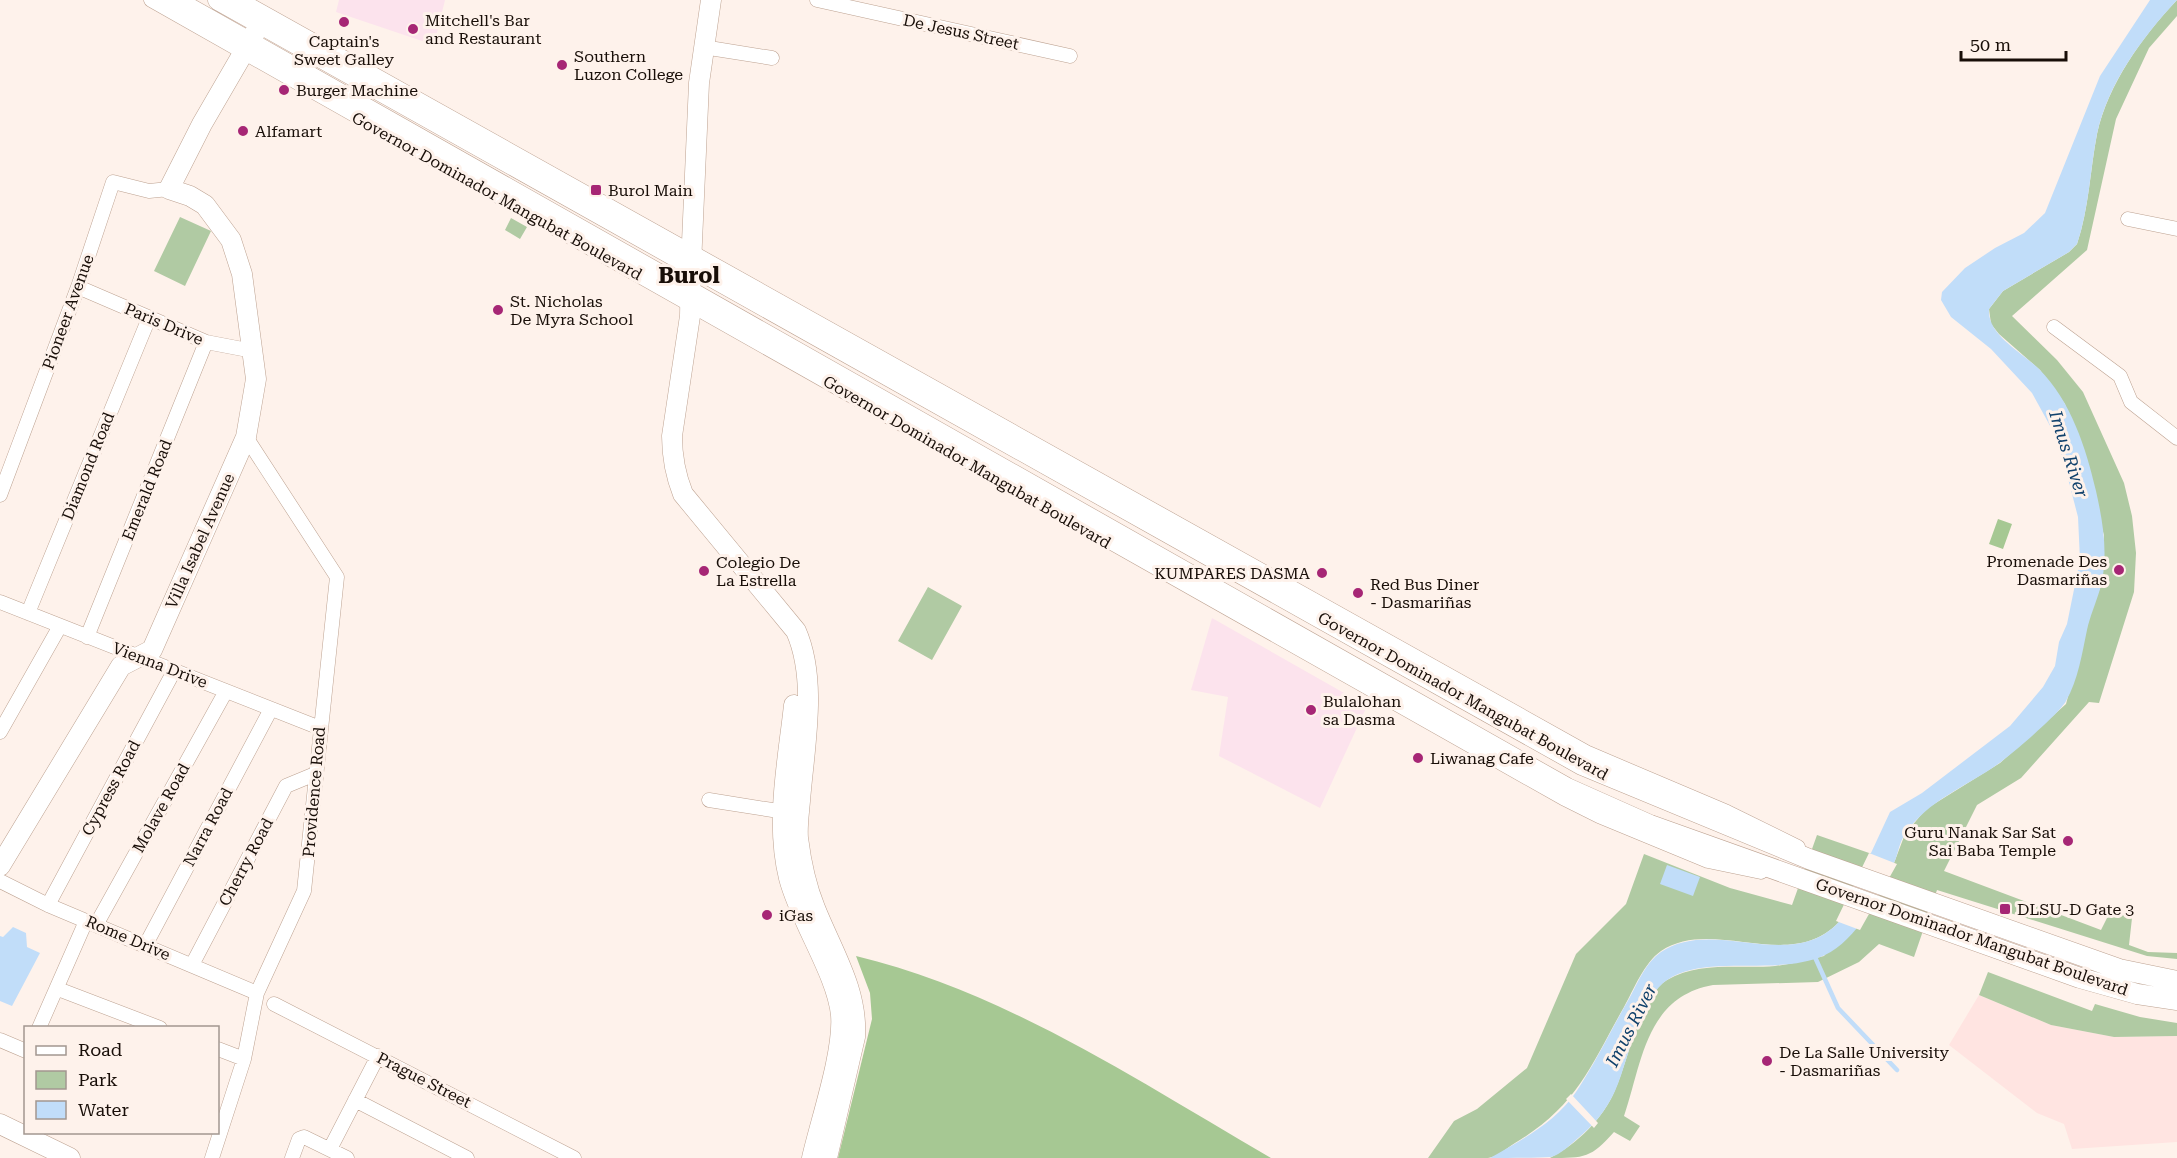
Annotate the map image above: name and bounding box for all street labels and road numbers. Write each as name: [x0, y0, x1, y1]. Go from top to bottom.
street label: De Jesus Street: [901, 10, 1021, 54]
street label: Governor Dominador Mangubat Boulevard: [348, 108, 646, 284]
street label: Pioneer Avenue: [38, 252, 98, 372]
street label: Paris Drive: [122, 299, 206, 349]
street label: Governor Dominador Mangubat Boulevard: [820, 371, 1114, 553]
street label: Diamond Road: [58, 409, 118, 523]
street label: Emerald Road: [118, 437, 176, 543]
street label: Villa Isabel Avenue: [162, 470, 239, 612]
street label: Governor Dominador Mangubat Boulevard: [1314, 608, 1612, 784]
street label: Vienna Drive: [110, 638, 210, 692]
street label: Providence Road: [299, 726, 329, 858]
street label: Cypress Road: [78, 737, 144, 839]
street label: Molave Road: [129, 760, 193, 856]
street label: Narra Road: [179, 784, 237, 870]
street label: Cherry Road: [215, 815, 277, 909]
street label: Governor Dominador Mangubat Boulevard: [1813, 874, 2131, 1000]
street label: Rome Drive: [83, 912, 173, 964]
street label: Prague Street: [374, 1048, 474, 1112]

